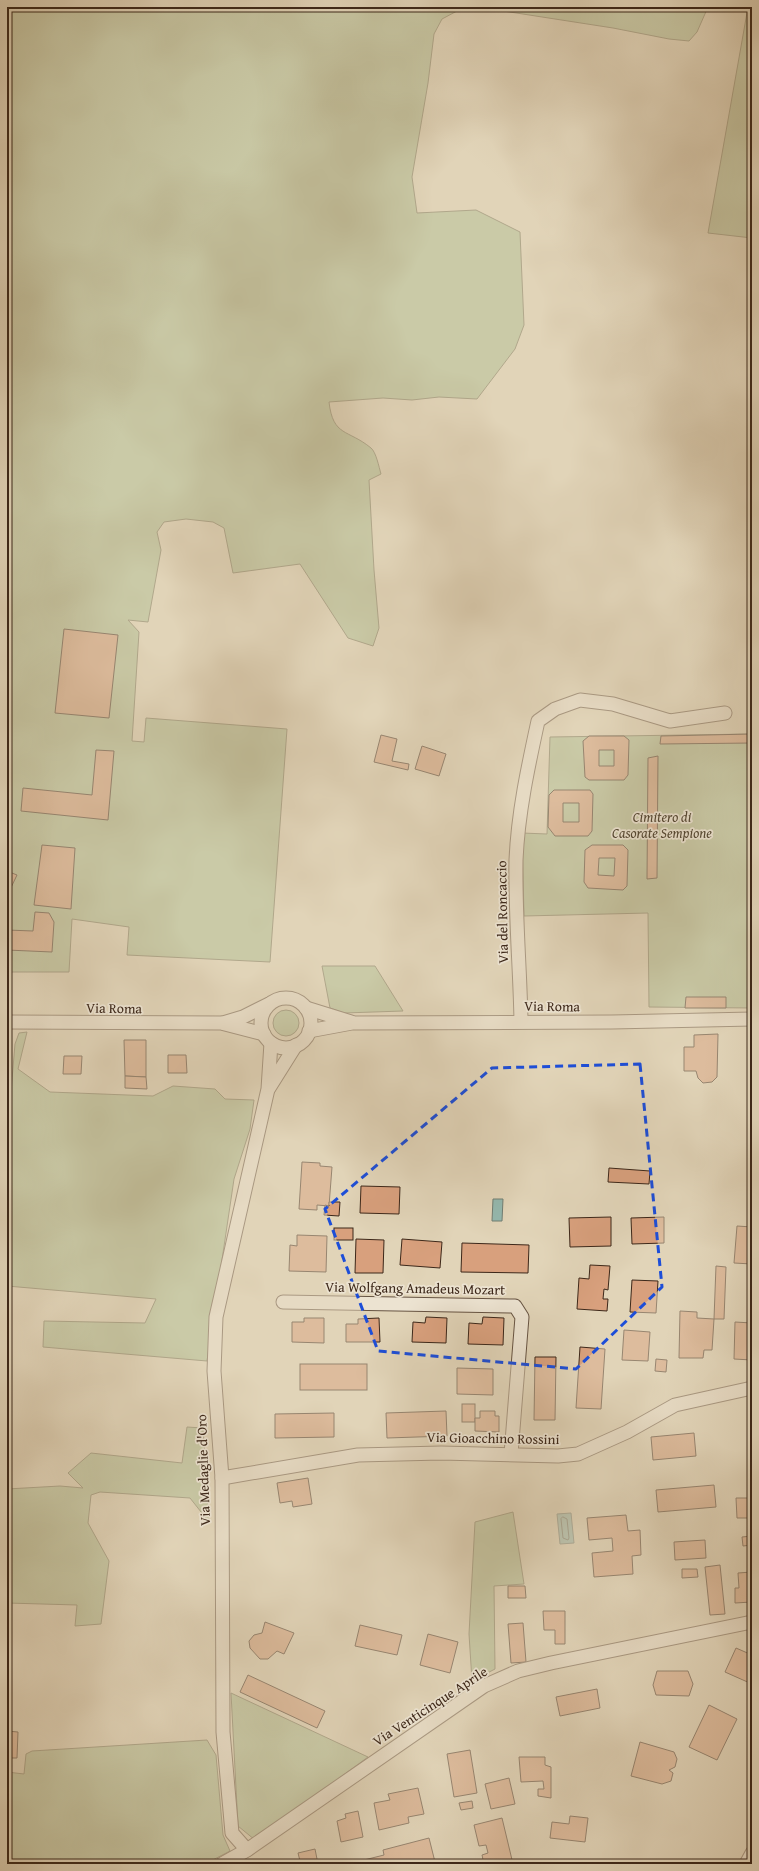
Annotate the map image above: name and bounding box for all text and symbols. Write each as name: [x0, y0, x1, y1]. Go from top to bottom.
park label: Cimitero di Casorate Sempione: [612, 807, 712, 843]
street label: Via del Roncaccio: [491, 860, 513, 964]
street label: Via Roma: [524, 996, 581, 1016]
street label: Via Roma: [86, 998, 143, 1018]
street label: Via Wolfgang Amadeus Mozart: [325, 1276, 505, 1300]
street label: Via Medaglie d'Oro: [191, 1414, 215, 1526]
street label: Via Gioacchino Rossini: [426, 1427, 560, 1449]
street label: Via Venticinque Aprile: [369, 1661, 492, 1751]

